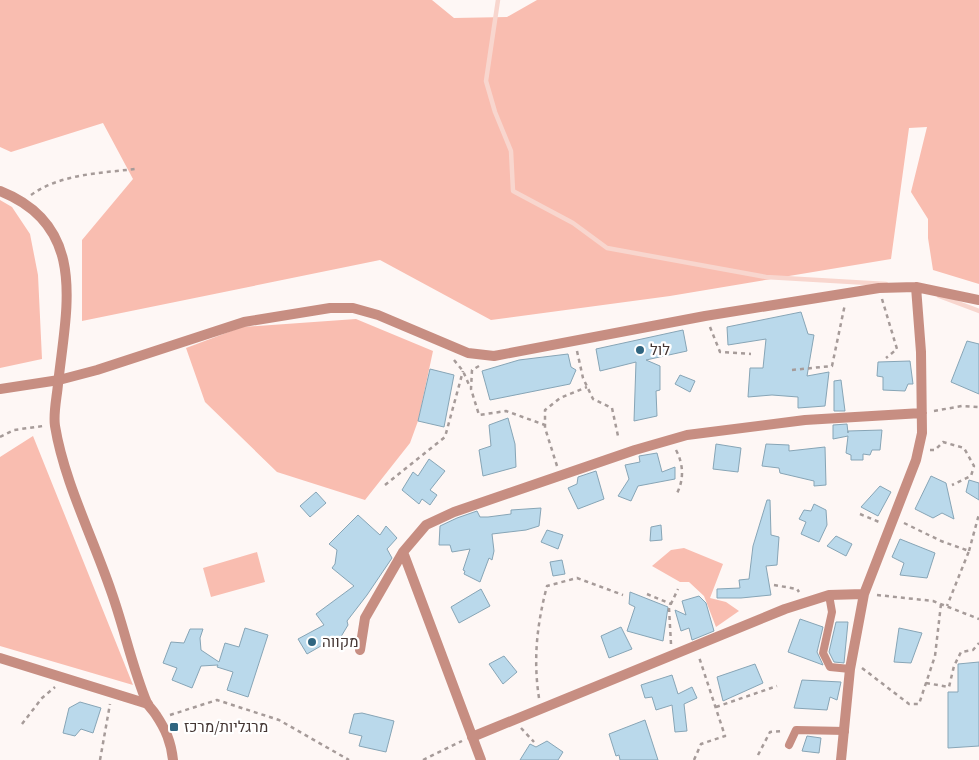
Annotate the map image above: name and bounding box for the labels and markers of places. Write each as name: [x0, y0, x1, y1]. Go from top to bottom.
place label: לול: [650, 340, 670, 361]
marker: לול: [634, 344, 646, 356]
place label: מקווה: [322, 632, 359, 653]
marker: מקווה: [306, 636, 318, 648]
place label: מרגליות/מרכז: [184, 717, 268, 738]
marker: מרגליות/מרכז: [168, 721, 180, 733]

